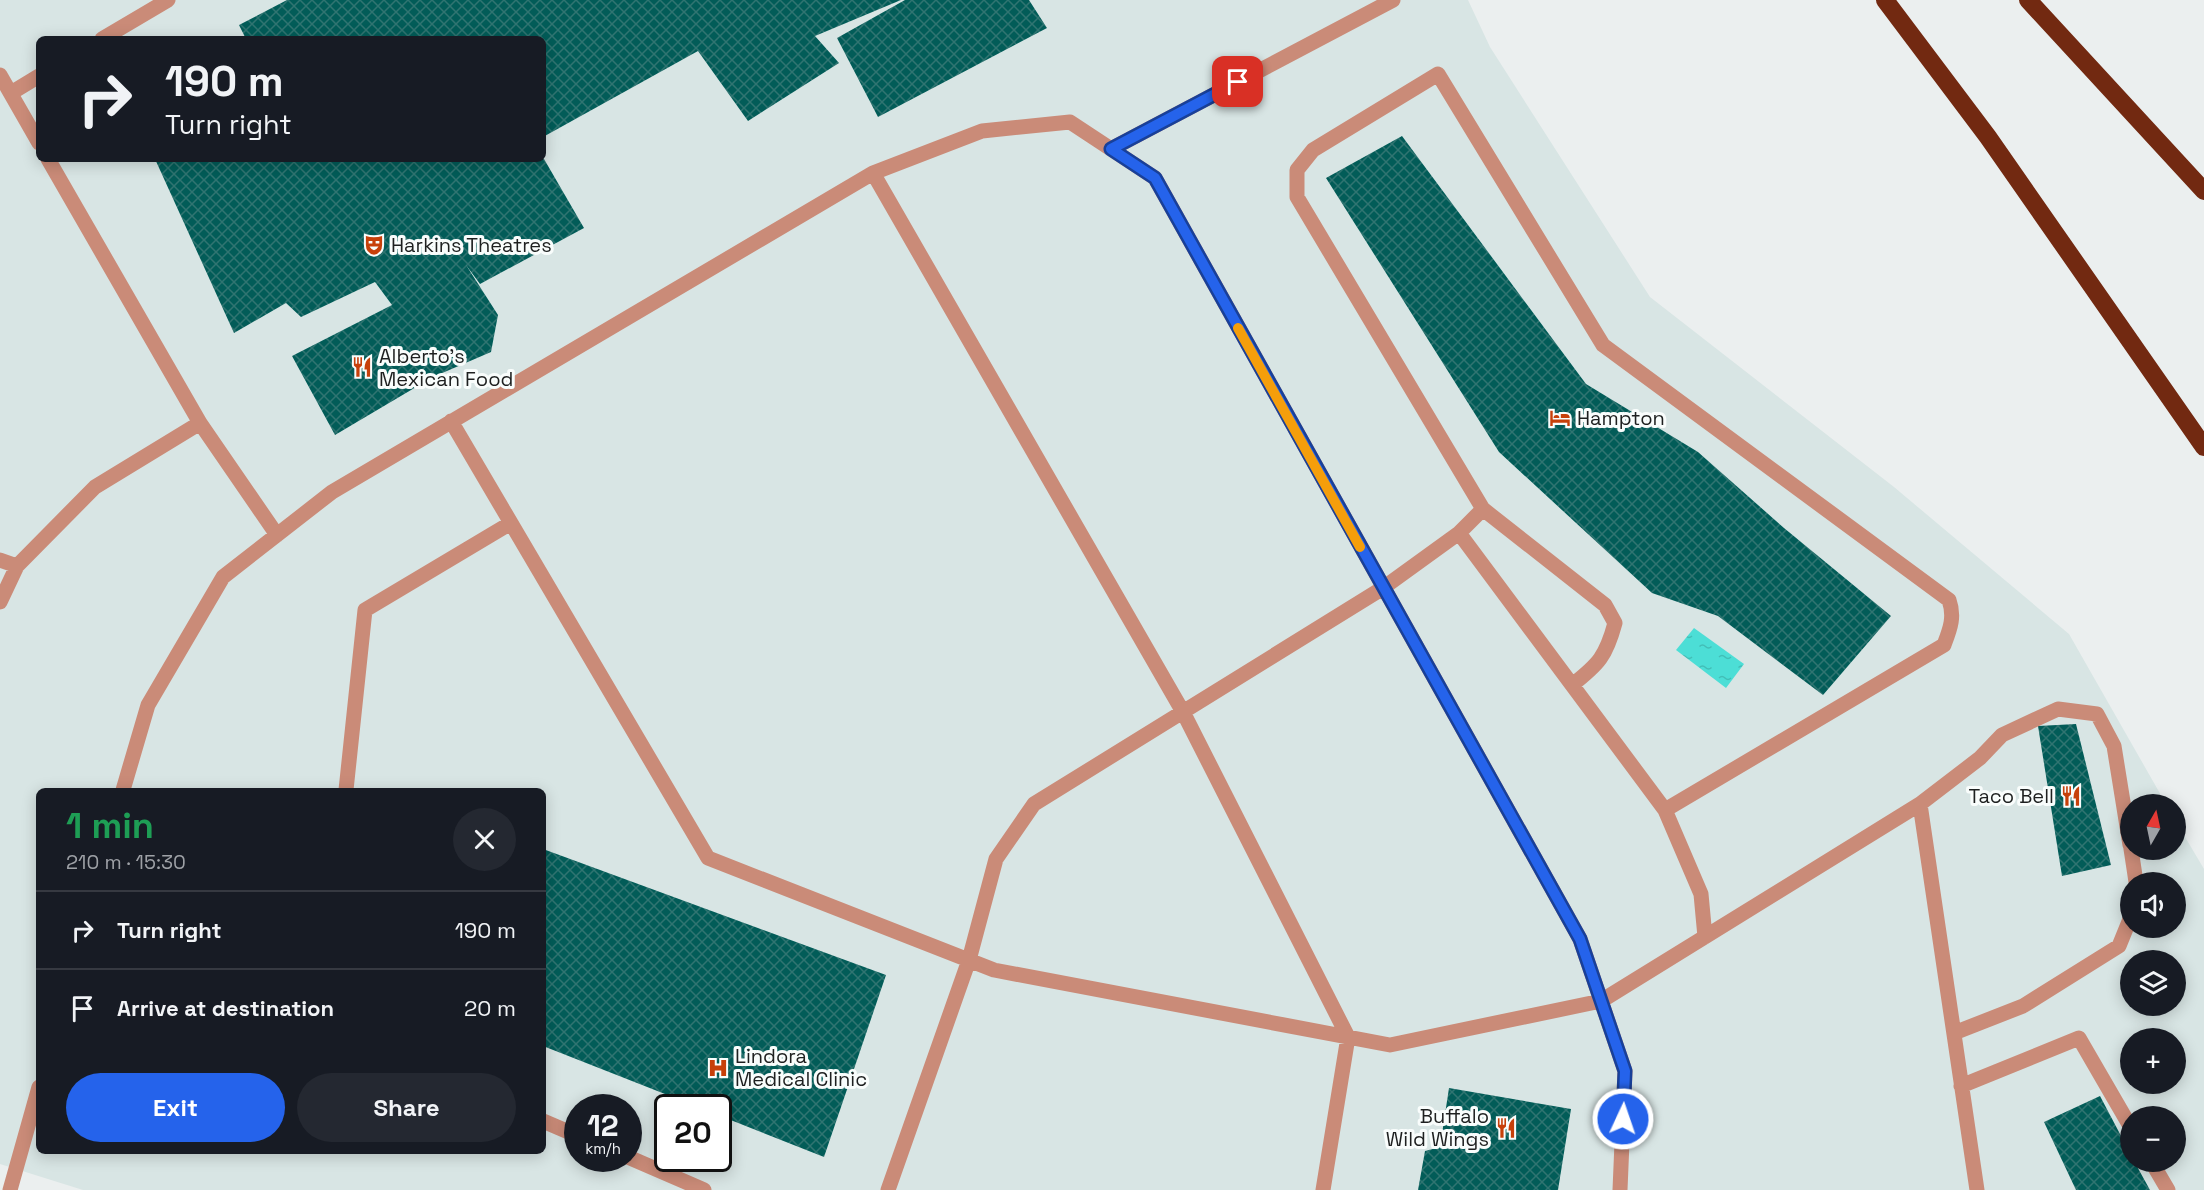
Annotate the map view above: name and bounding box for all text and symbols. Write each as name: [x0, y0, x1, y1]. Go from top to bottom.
text: 190 m: [165, 55, 284, 108]
pin: [1212, 56, 1263, 107]
icon: right: [66, 60, 144, 138]
icon: arrive: [1221, 65, 1254, 98]
text: Turn right: [165, 107, 292, 142]
place label: Harkins Theatres: [391, 232, 552, 258]
theatre icon: Harkins Theatres: [362, 233, 386, 257]
place label: Alberto's Mexican Food: [379, 343, 513, 392]
restaurant icon: Alberto's Mexican Food: [350, 355, 374, 379]
place label: Hampton: [1577, 405, 1665, 431]
hotel icon: Hampton: [1548, 406, 1572, 430]
place label: Taco Bell: [1968, 783, 2054, 809]
restaurant icon: Taco Bell: [2059, 784, 2083, 808]
north arrow: [2120, 794, 2186, 860]
map controls: [2120, 794, 2186, 1172]
text: 1 min: [66, 803, 154, 849]
button: close: [453, 808, 516, 871]
text: 210 m · 15:30: [66, 849, 186, 875]
button: sound: [2120, 872, 2186, 938]
icon: right: [66, 914, 99, 947]
text: Turn right: [117, 916, 222, 944]
text: 190 m: [455, 916, 516, 944]
button: layers: [2120, 950, 2186, 1016]
icon: arrive: [66, 992, 99, 1025]
text: Arrive at destination: [117, 994, 334, 1022]
text: 20 m: [464, 994, 516, 1022]
button: +: [2120, 1028, 2186, 1094]
place label: Lindora Medical Clinic: [735, 1043, 867, 1092]
hospital icon: Lindora Medical Clinic: [706, 1056, 730, 1080]
button: Exit: [66, 1073, 285, 1142]
button: Share: [297, 1073, 516, 1142]
position arrow: [1591, 1087, 1655, 1151]
speed limit sign: 20: [654, 1094, 732, 1172]
place label: Buffalo Wild Wings: [1386, 1103, 1489, 1152]
text: 12: [587, 1106, 619, 1145]
button: −: [2120, 1106, 2186, 1172]
restaurant icon: Buffalo Wild Wings: [1494, 1116, 1518, 1140]
text: km/h: [585, 1139, 621, 1158]

